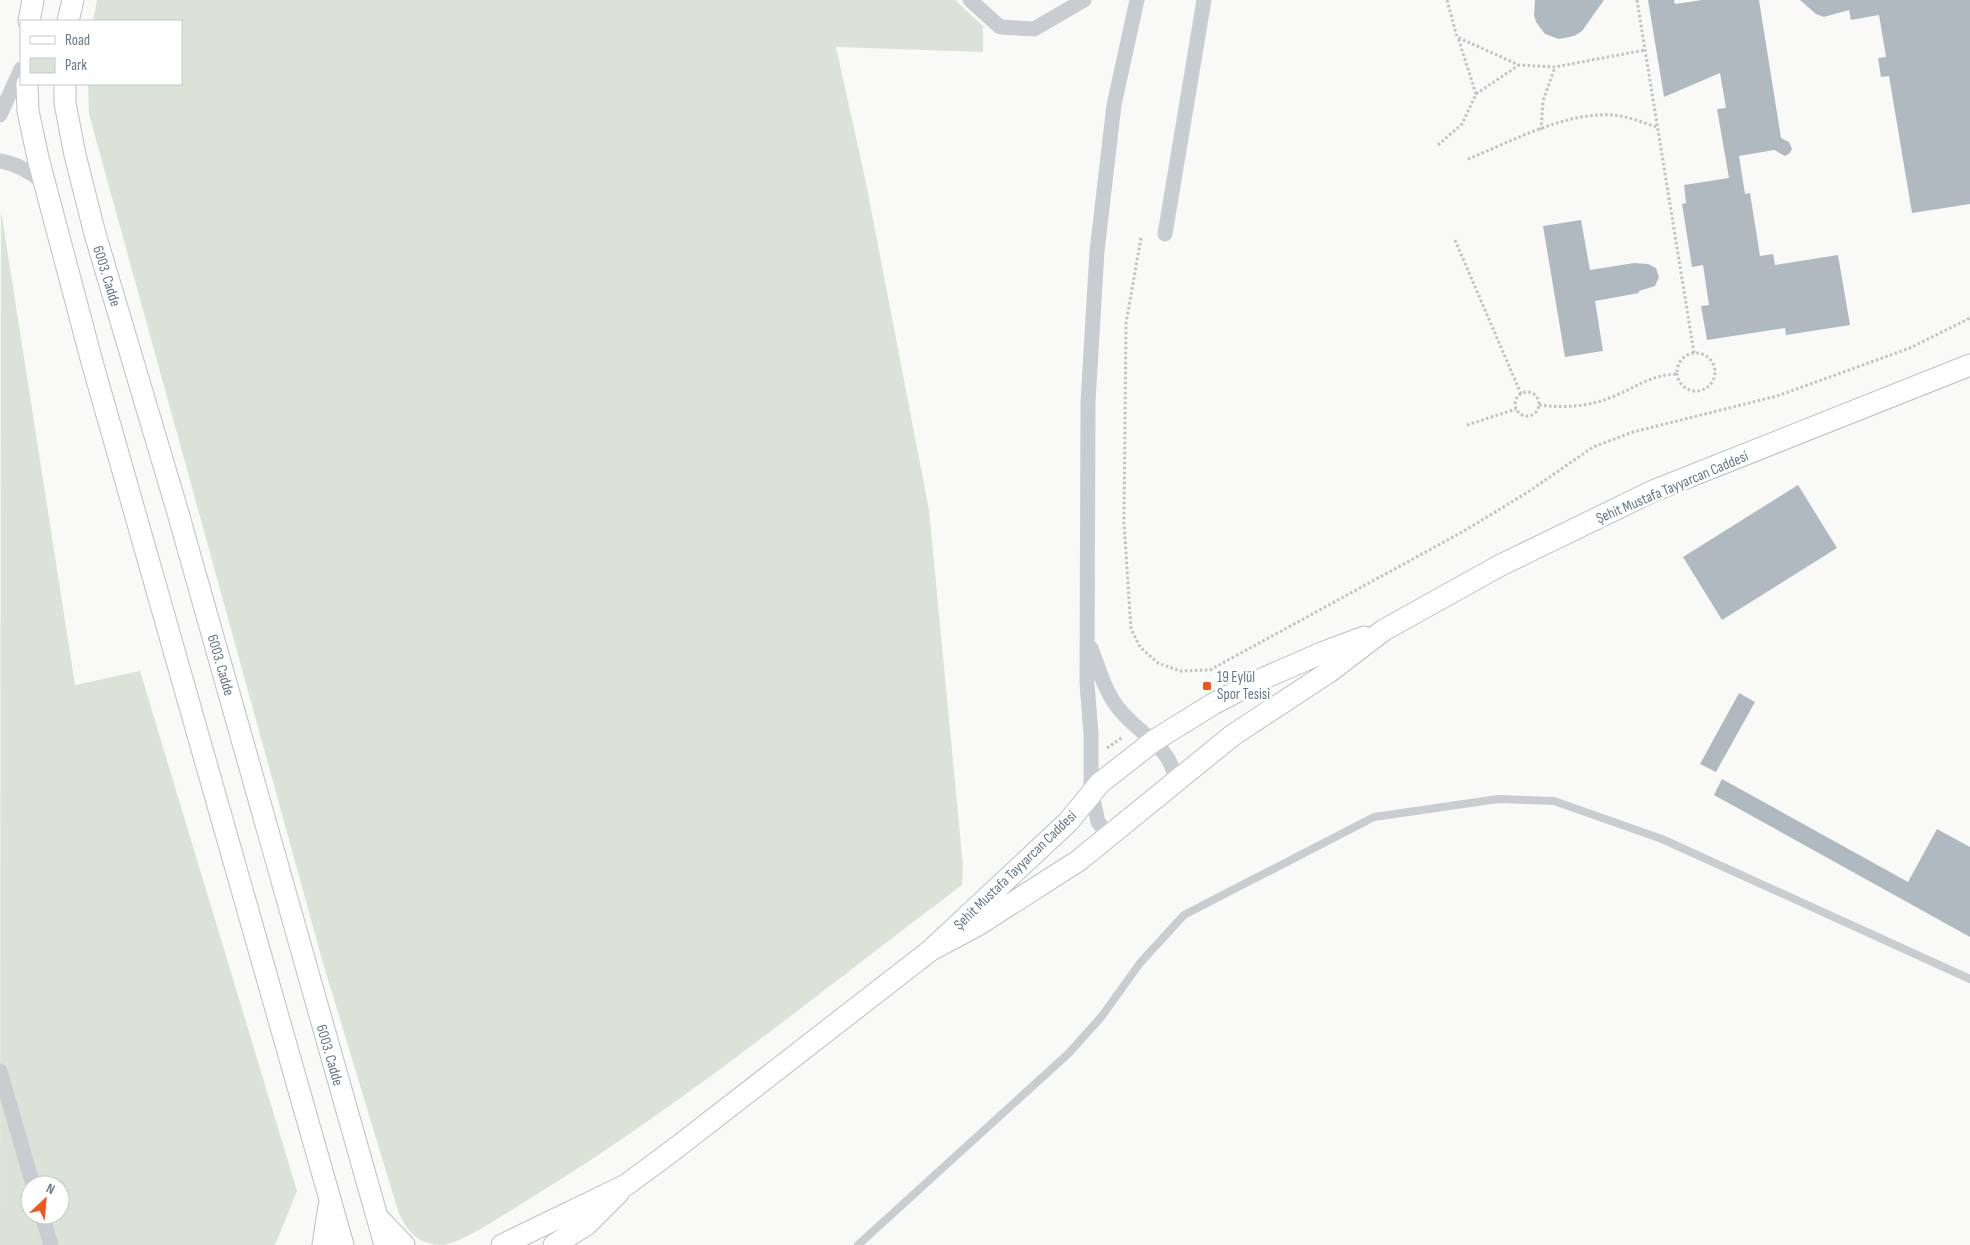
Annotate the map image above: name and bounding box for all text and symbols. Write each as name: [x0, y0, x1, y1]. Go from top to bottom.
legend: [20, 20, 182, 85]
text: Road: [65, 31, 90, 50]
text: Park: [65, 56, 87, 75]
street label: 6003. Cadde: [88, 243, 125, 309]
street label: Şehit Mustafa Tayyarcan Caddesi: [1593, 447, 1751, 528]
street label: 6003. Cadde: [203, 632, 238, 698]
place label: 19 Eylül Spor Tesisi: [1217, 668, 1270, 704]
marker: 19 Eylül Spor Tesisi: [1201, 680, 1213, 692]
street label: Şehit Mustafa Tayyarcan Caddesi: [950, 807, 1081, 934]
street label: 6003. Cadde: [312, 1022, 347, 1088]
north arrow: [20, 1175, 70, 1225]
text: N: [43, 1179, 58, 1198]

